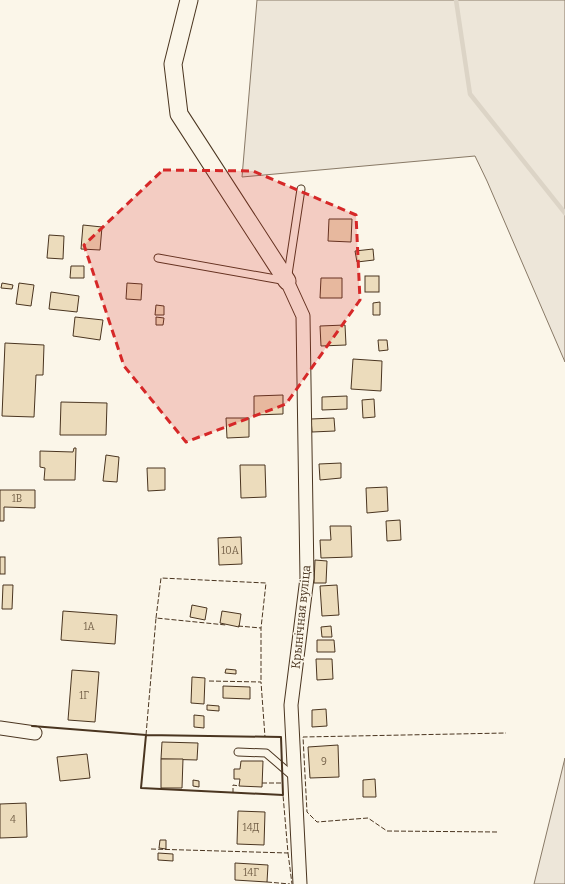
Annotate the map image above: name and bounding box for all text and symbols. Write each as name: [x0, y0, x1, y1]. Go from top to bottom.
house number: 1В: [12, 493, 22, 505]
house number: 10А: [221, 545, 240, 557]
street label: Крынічная вуліца: [289, 564, 313, 670]
house number: 1А: [83, 621, 95, 633]
house number: 1Г: [79, 690, 89, 702]
house number: 9: [321, 756, 327, 768]
house number: 4: [10, 814, 16, 826]
house number: 14Д: [243, 822, 260, 834]
house number: 14Г: [243, 867, 259, 879]

